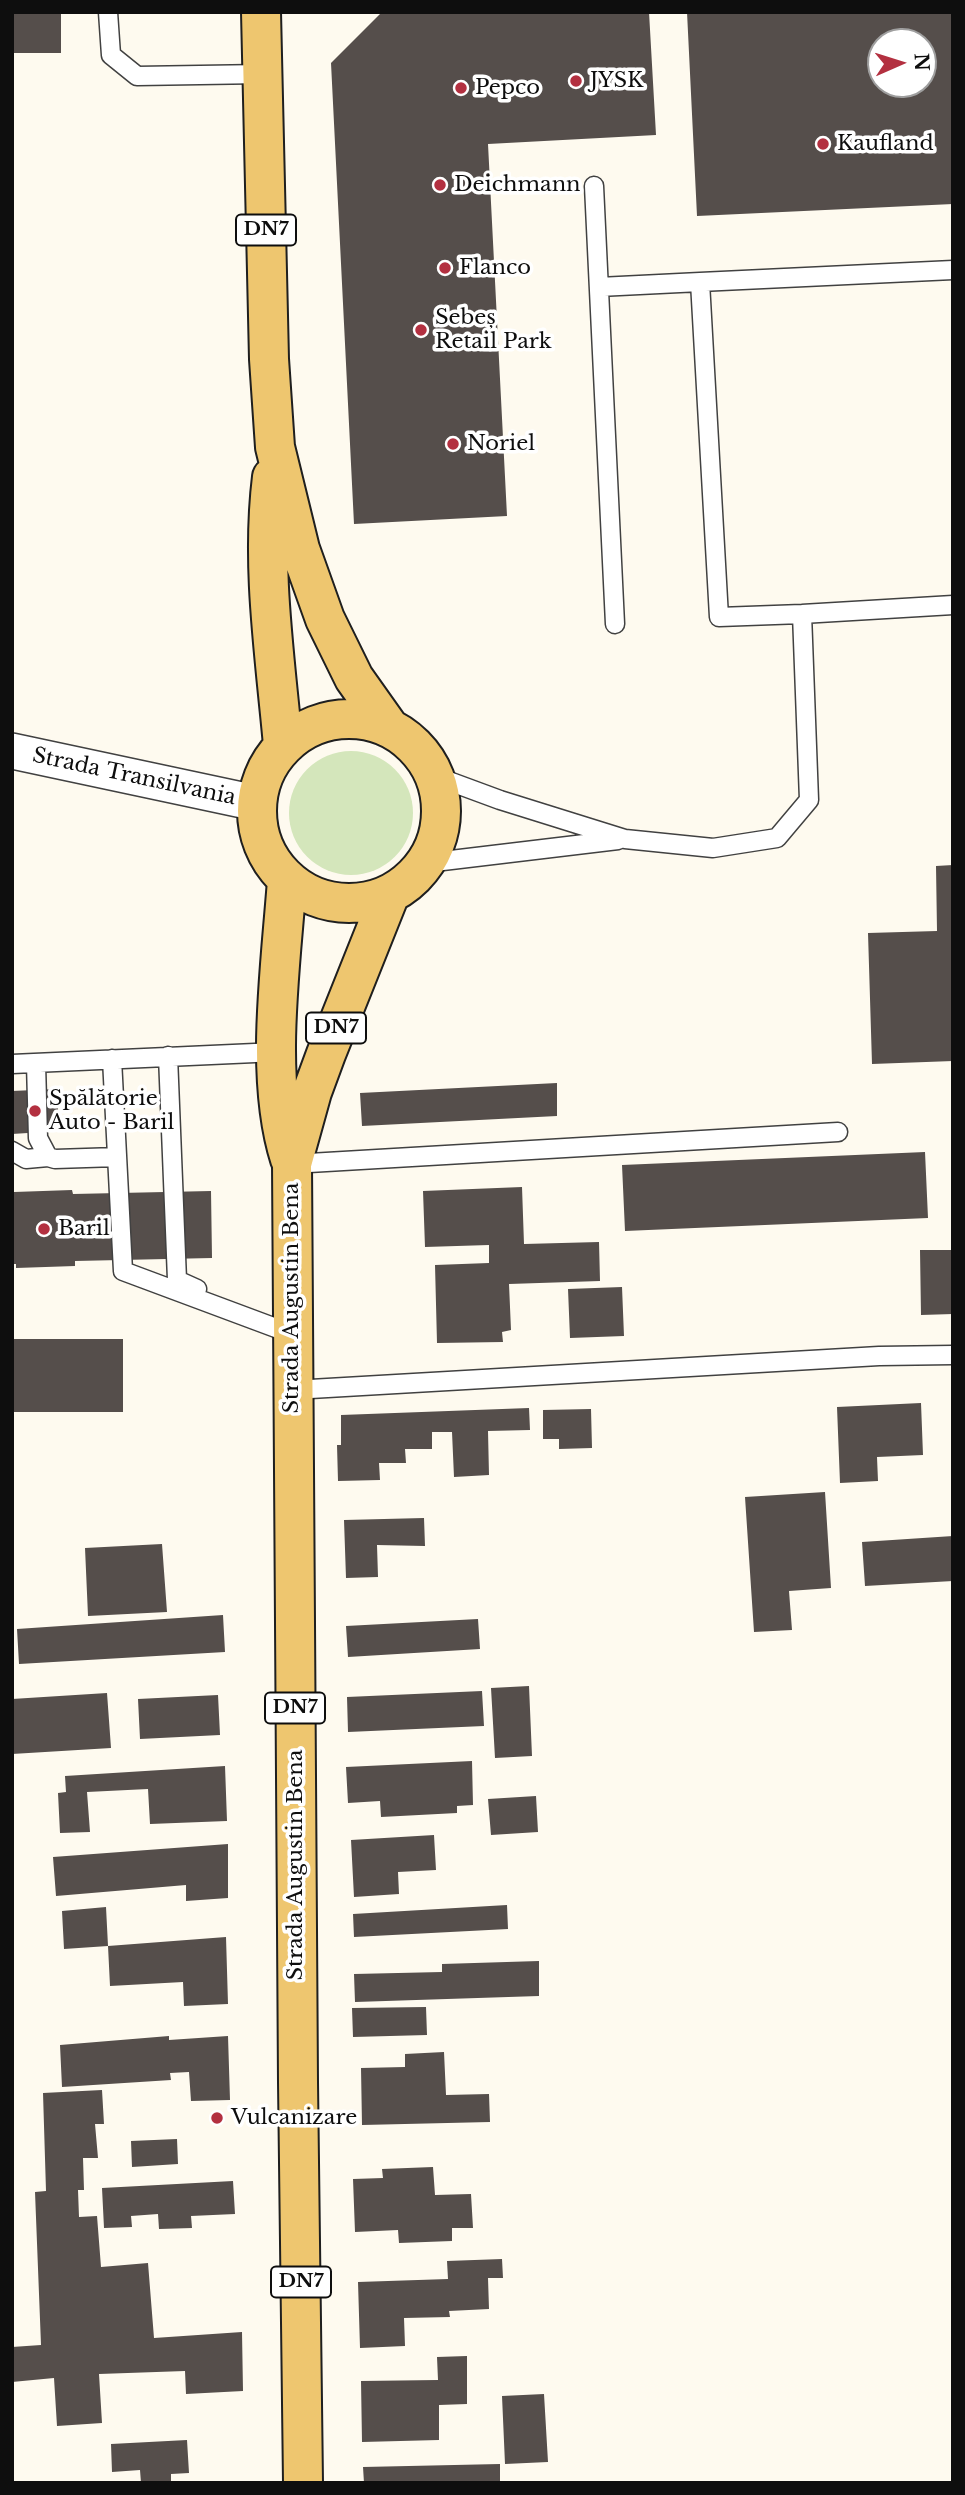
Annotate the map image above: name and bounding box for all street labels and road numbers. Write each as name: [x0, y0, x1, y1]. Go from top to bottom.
road number: DN7: [236, 214, 296, 246]
street label: Strada Transilvania: [30, 743, 238, 811]
road number: DN7: [306, 1012, 366, 1044]
street label: Strada Augustin Bena: [279, 1183, 305, 1413]
road number: DN7: [265, 1692, 325, 1724]
street label: Strada Augustin Bena: [283, 1750, 309, 1980]
road number: DN7: [271, 2266, 331, 2298]

